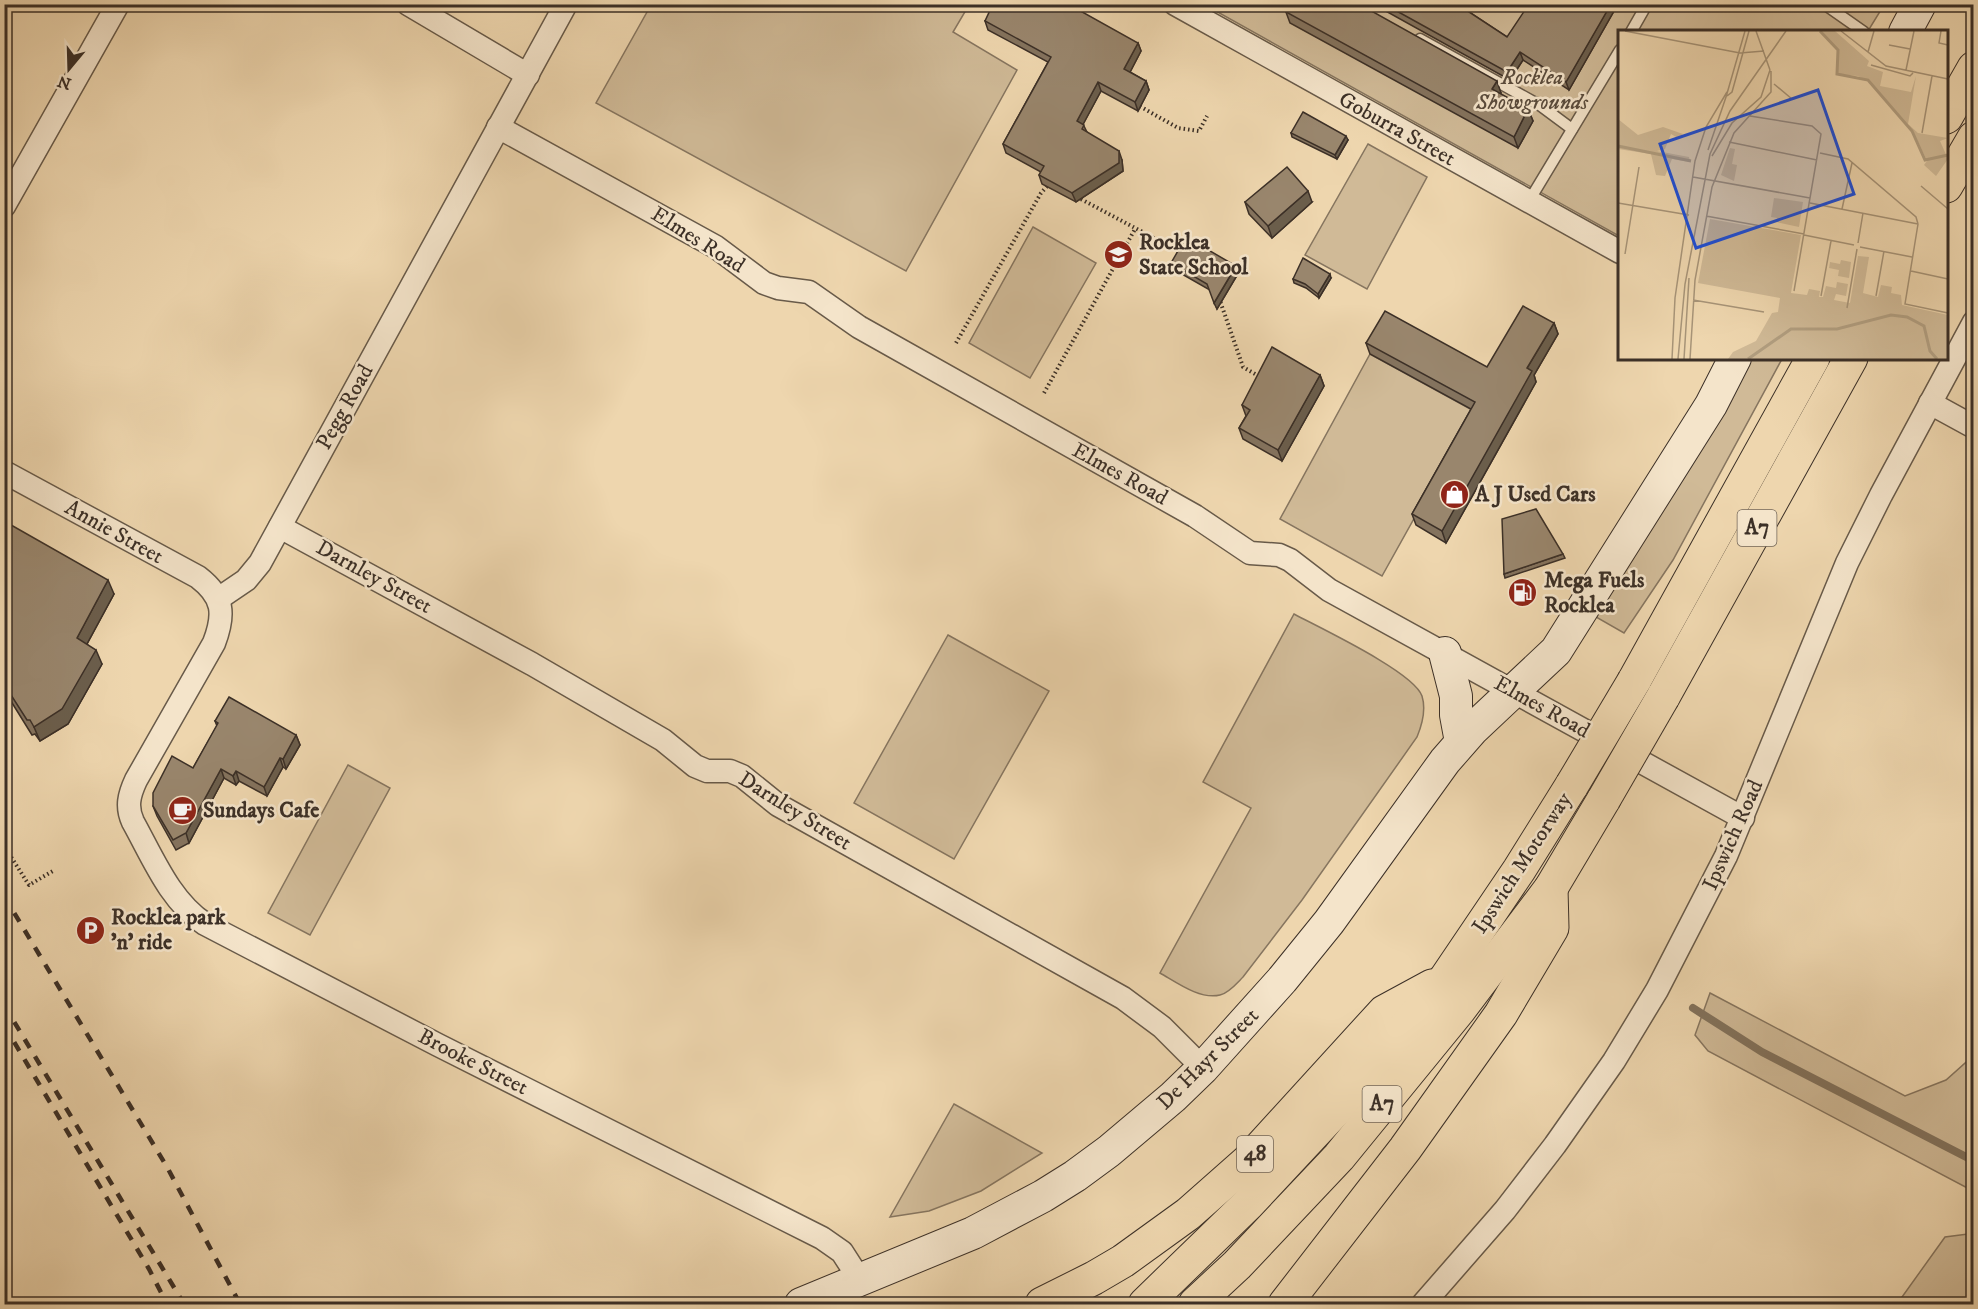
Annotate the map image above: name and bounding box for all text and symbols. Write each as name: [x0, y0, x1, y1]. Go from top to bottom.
inset map: [1618, 30, 1948, 360]
north arrow: [39, 39, 99, 99]
park label: Rocklea Showgrounds: [1475, 64, 1589, 116]
text: N: [55, 71, 74, 94]
street label: Goburra Street: [1334, 86, 1460, 172]
street label: Elmes Road: [646, 201, 750, 279]
place label: Rocklea State School: [1139, 229, 1249, 281]
school or university icon: Rocklea State School: [1102, 239, 1134, 271]
street label: Pegg Road: [311, 360, 379, 454]
street label: Elmes Road: [1067, 437, 1173, 511]
shop icon: A J Used Cars: [1438, 478, 1470, 510]
place label: A J Used Cars: [1474, 481, 1596, 508]
street label: Annie Street: [60, 494, 168, 570]
road number: A7: [1738, 510, 1776, 546]
street label: Darnley Street: [311, 534, 437, 620]
place label: Mega Fuels Rocklea: [1544, 567, 1645, 619]
fuel station icon: Mega Fuels Rocklea: [1507, 577, 1539, 609]
street label: Elmes Road: [1489, 670, 1595, 744]
street label: Darnley Street: [733, 766, 857, 856]
street label: Ipswich Road: [1697, 775, 1769, 895]
street label: Ipswich Motorway: [1466, 787, 1578, 939]
cafe icon: Sundays Cafe: [166, 794, 198, 826]
place label: Sundays Cafe: [203, 797, 319, 824]
place label: Rocklea park 'n' ride: [111, 904, 227, 956]
parking icon: Rocklea park 'n' ride: [74, 914, 106, 946]
street label: De Hayr Street: [1151, 1002, 1265, 1116]
street label: Brooke Street: [413, 1023, 533, 1101]
road number: A7: [1362, 1086, 1402, 1122]
road number: 48: [1237, 1136, 1273, 1172]

